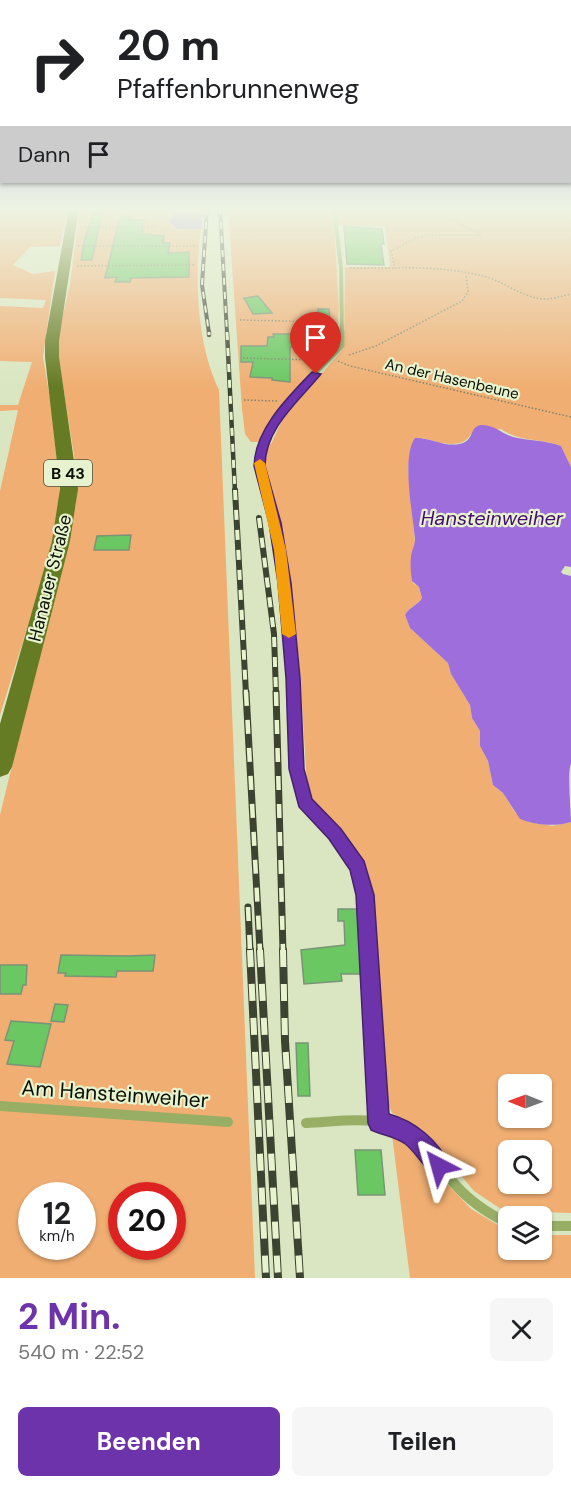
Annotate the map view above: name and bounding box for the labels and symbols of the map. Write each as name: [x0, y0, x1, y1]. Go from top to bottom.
pin: [290, 312, 341, 374]
street label: An der Hasenbeune: [383, 354, 521, 404]
road number: B 43: [44, 460, 92, 486]
water label: Hansteinweiher: [421, 505, 564, 531]
street label: Hanauer Straße: [23, 512, 77, 644]
street label: Am Hansteinweiher: [21, 1073, 210, 1115]
north arrow: [498, 1074, 552, 1128]
position arrow: [407, 1134, 471, 1198]
speed limit sign: 20: [108, 1182, 186, 1260]

